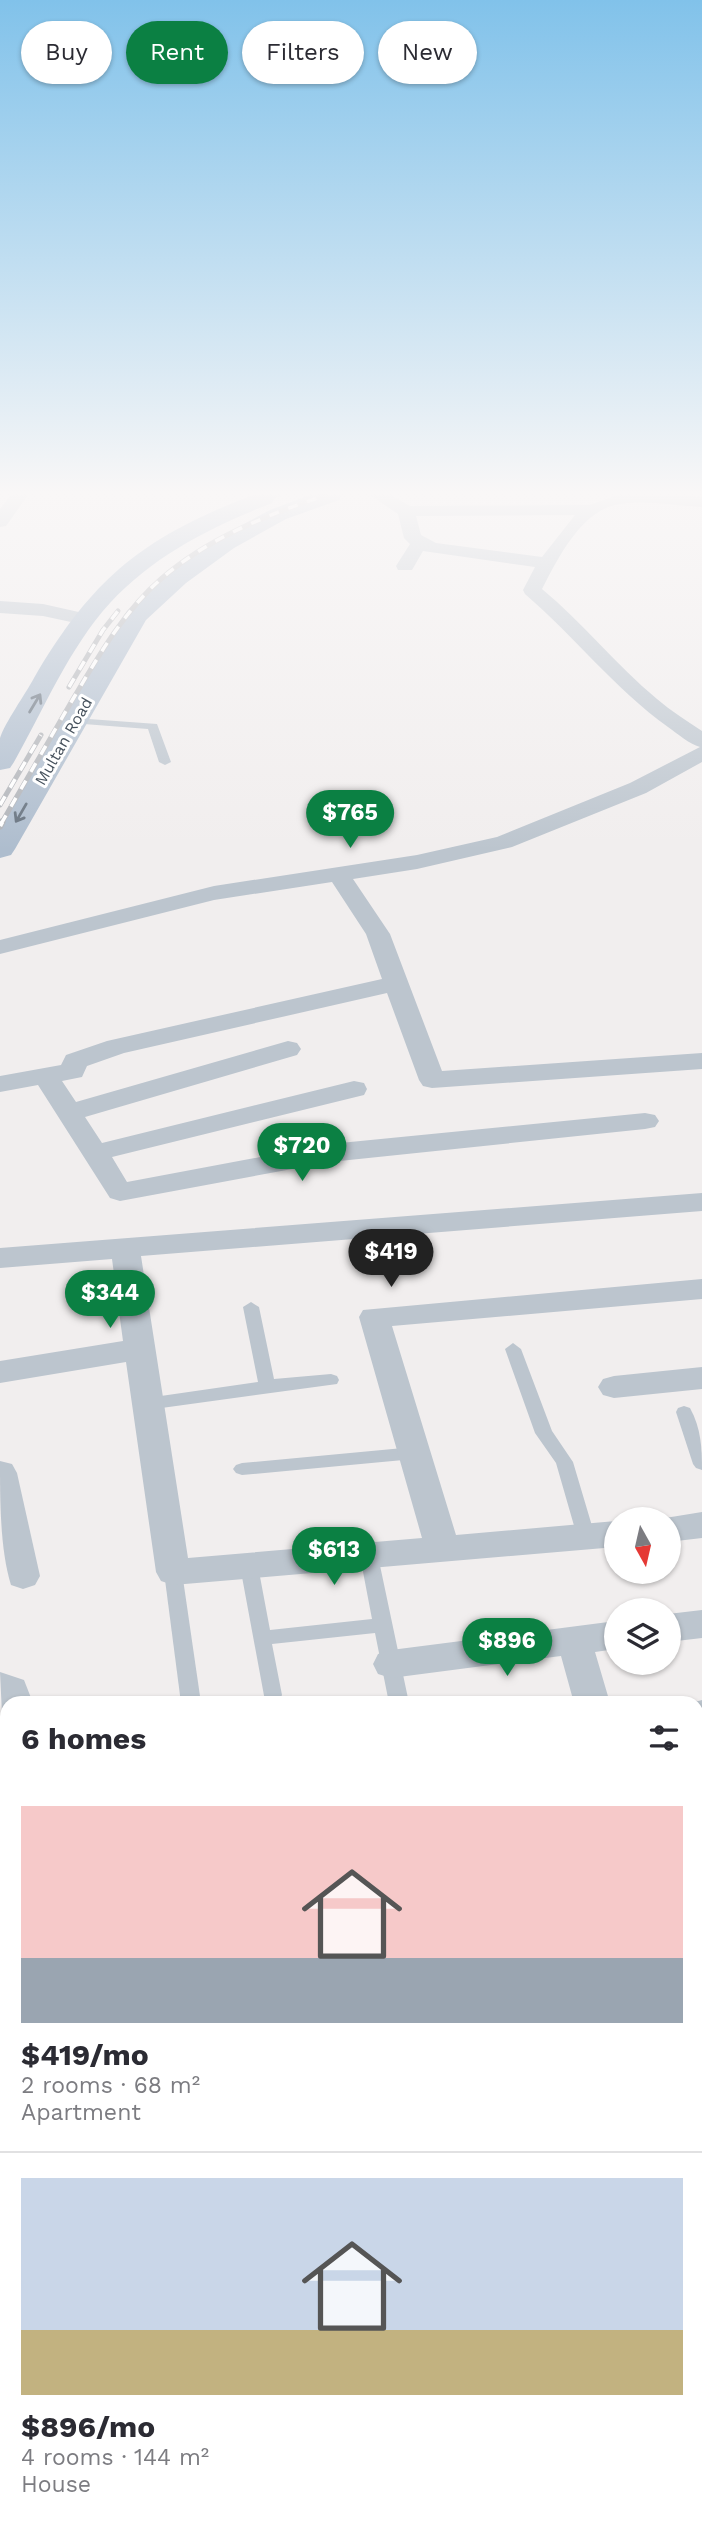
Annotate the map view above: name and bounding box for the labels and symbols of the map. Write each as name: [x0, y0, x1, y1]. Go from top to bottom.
one-way arrow: [28, 694, 42, 714]
street label: Multan Road: [31, 694, 96, 789]
pin: $765: [309, 790, 391, 850]
one-way arrow: [14, 802, 27, 823]
pin: $720: [261, 1124, 343, 1183]
pin: $419: [350, 1230, 432, 1289]
pin: $344: [69, 1270, 151, 1330]
north arrow: [604, 1507, 681, 1584]
pin: $613: [293, 1528, 375, 1587]
pin: $896: [466, 1618, 548, 1678]

